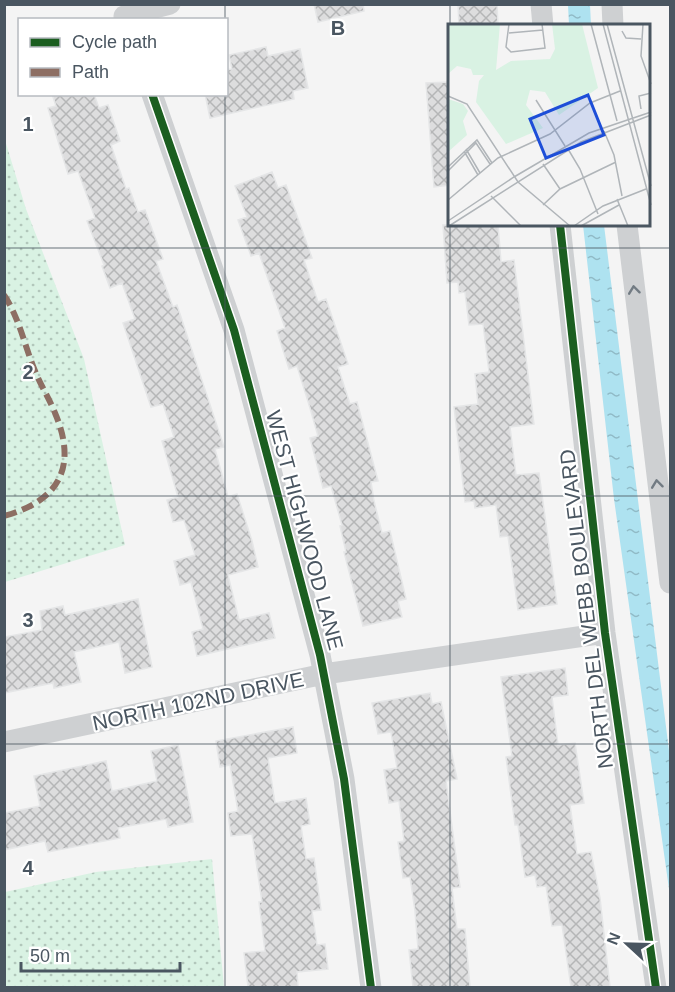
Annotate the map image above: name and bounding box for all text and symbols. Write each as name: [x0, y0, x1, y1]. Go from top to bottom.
text: B: [331, 17, 345, 39]
legend: [18, 18, 228, 96]
inset map: [448, 24, 651, 226]
text: Cycle path: [72, 32, 157, 52]
text: Path: [72, 62, 109, 82]
text: 1: [22, 113, 34, 135]
one-way arrow: [628, 286, 641, 295]
text: 2: [22, 361, 34, 383]
street label: WEST HIGHWOOD LANE: [262, 408, 348, 652]
street label: NORTH DEL WEBB BOULEVARD: [555, 448, 617, 770]
one-way arrow: [652, 479, 664, 488]
text: 3: [22, 609, 34, 631]
street label: NORTH 102ND DRIVE: [90, 667, 306, 735]
text: 4: [22, 857, 34, 879]
north arrow: [597, 914, 657, 974]
text: N: [604, 930, 624, 947]
scale bar: [21, 935, 180, 973]
text: 50 m: [30, 946, 70, 966]

